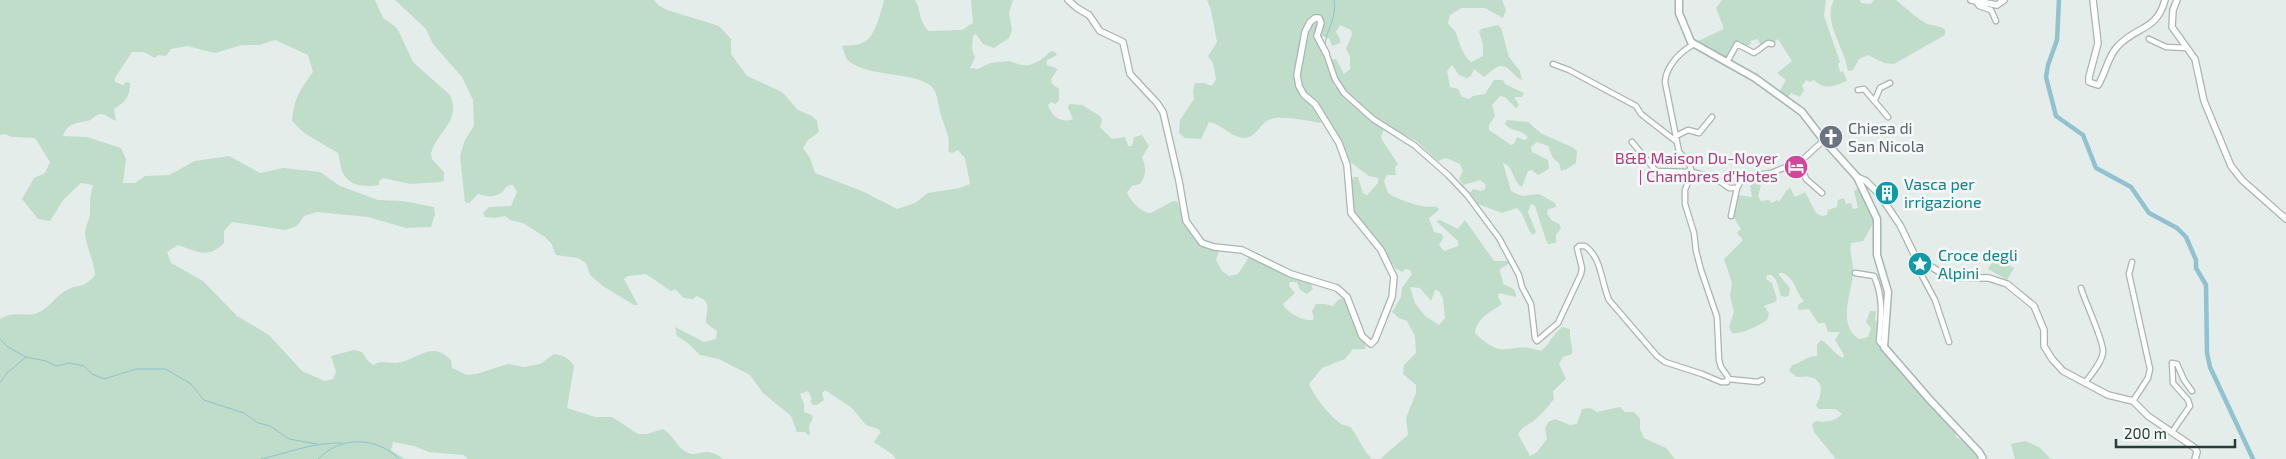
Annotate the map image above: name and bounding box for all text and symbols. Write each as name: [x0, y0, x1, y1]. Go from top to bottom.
place label: Chiesa di San Nicola: [1848, 118, 1924, 155]
church icon: Chiesa di San Nicola: [1818, 124, 1844, 150]
place label: B&B Maison Du-Noyer | Chambres d'Hotes: [1615, 148, 1779, 185]
hotel icon: B&B Maison Du-Noyer | Chambres d'Hotes: [1783, 154, 1809, 180]
place label: Vasca per irrigazione: [1904, 174, 1982, 211]
building icon: Vasca per irrigazione: [1874, 180, 1900, 206]
place label: Croce degli Alpini: [1938, 245, 2018, 282]
place icon: Croce degli Alpini: [1907, 251, 1933, 277]
scale bar: [2116, 416, 2235, 448]
text: 200 m: [2124, 424, 2167, 442]

